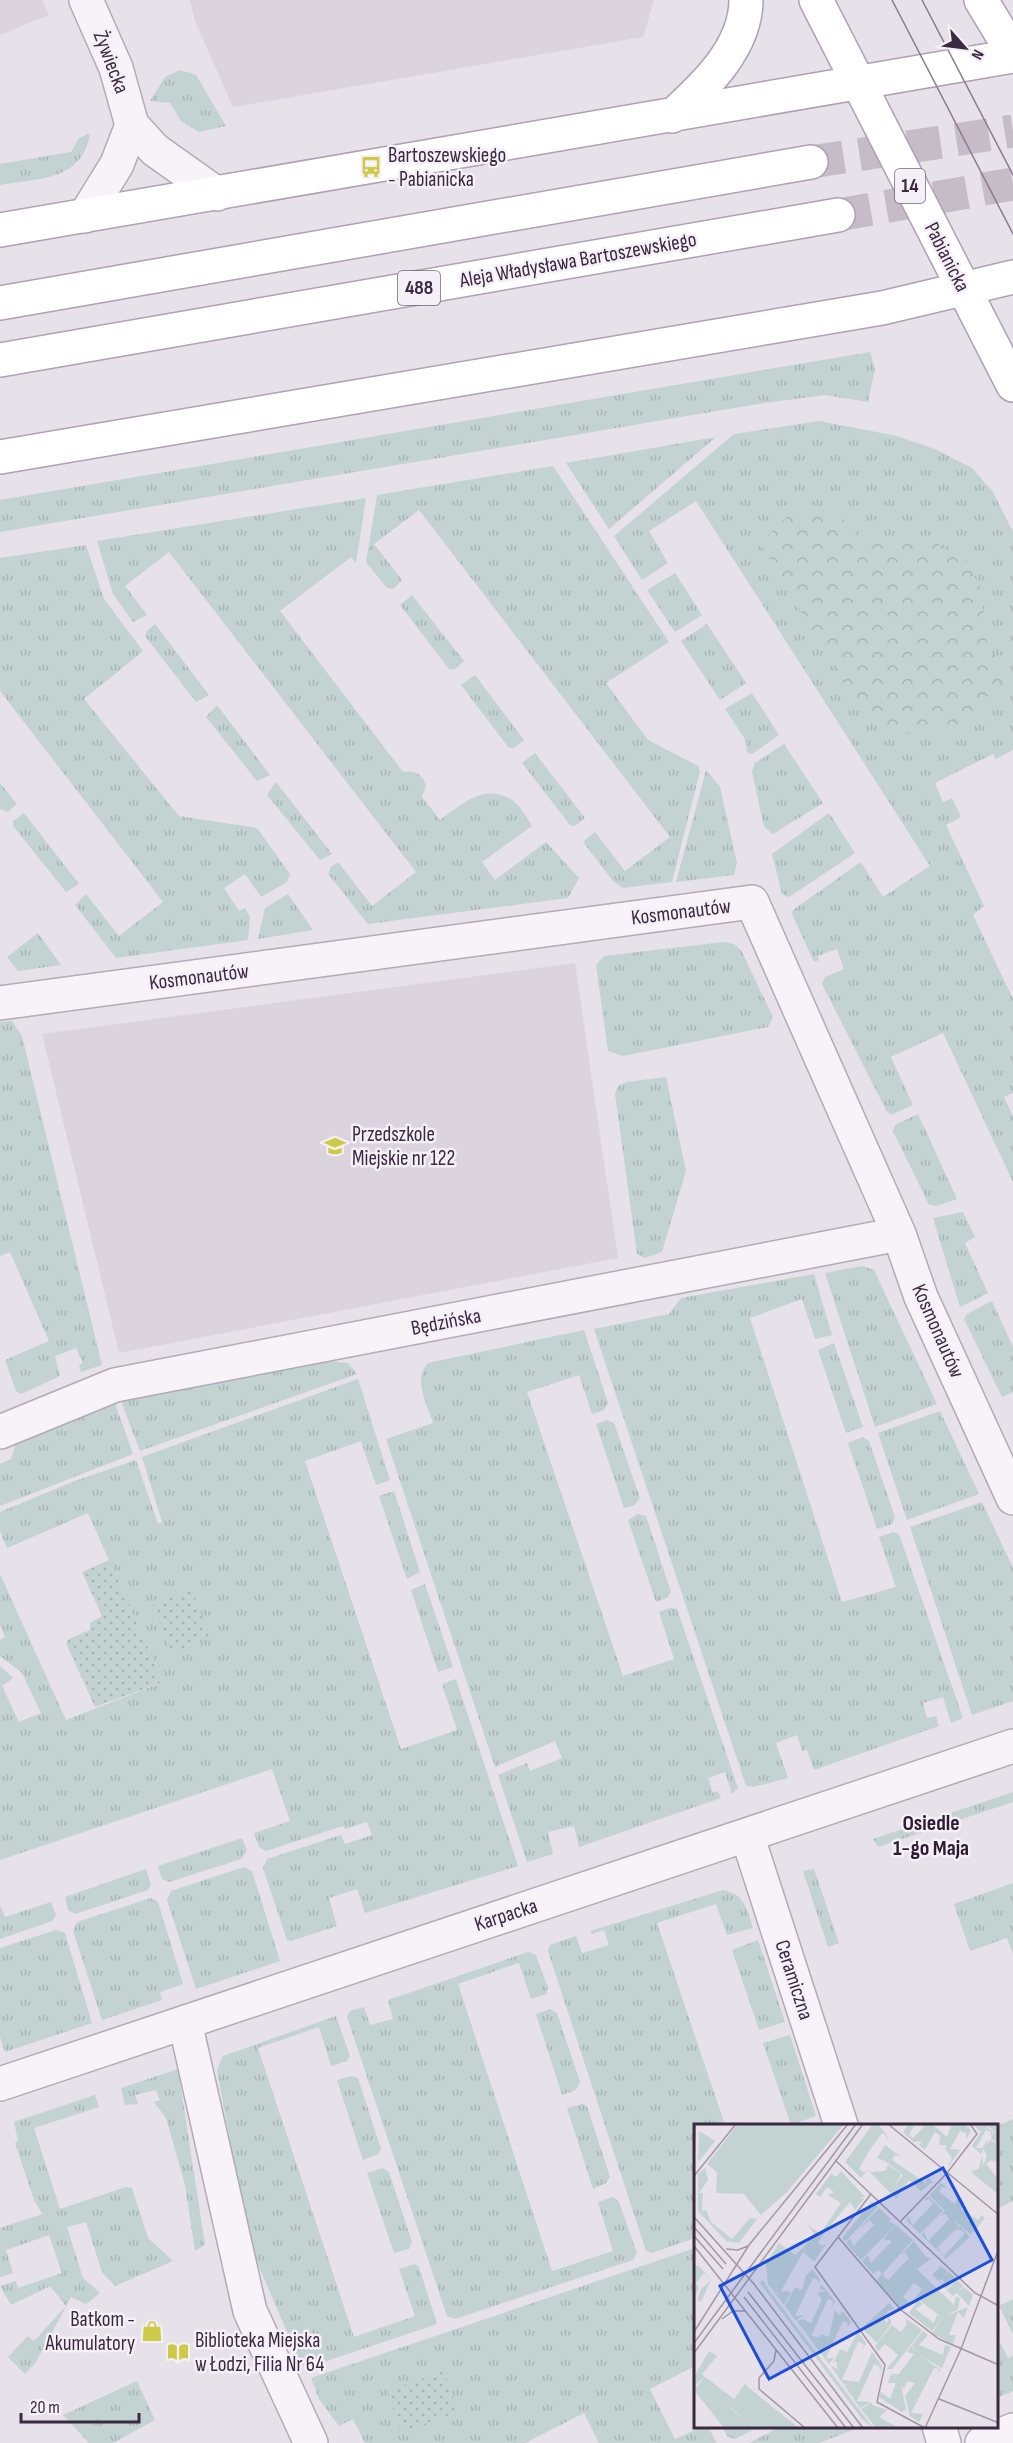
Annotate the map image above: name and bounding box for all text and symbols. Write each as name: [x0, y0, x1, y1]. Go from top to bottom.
north arrow: [935, 18, 995, 78]
street label: Żywiecka: [88, 27, 134, 97]
text: N: [967, 46, 987, 63]
place label: Bartoszewskiego - Pabianicka: [388, 143, 506, 192]
bus stop icon: Bartoszewskiego - Pabianicka: [359, 155, 383, 179]
road number: 14: [895, 169, 925, 203]
street label: Pabianicka: [919, 218, 975, 296]
street label: Aleja Władysława Bartoszewskiego: [457, 227, 698, 293]
road number: 488: [398, 271, 440, 305]
street label: Kosmonautów: [630, 893, 732, 931]
street label: Kosmonautów: [148, 958, 250, 996]
place label: Przedszkole Miejskie nr 122: [352, 1122, 455, 1171]
school or university icon: Przedszkole Miejskie nr 122: [323, 1134, 347, 1158]
street label: Kosmonautów: [906, 1280, 970, 1382]
street label: Będzińska: [409, 1303, 483, 1341]
district label: Osiedle 1-go Maja: [893, 1810, 969, 1862]
street label: Karpacka: [471, 1893, 541, 1937]
street label: Ceramiczna: [769, 1937, 819, 2023]
inset map: [694, 2124, 998, 2428]
place label: Batkom - Akumulatory: [44, 2307, 135, 2356]
shop icon: Batkom - Akumulatory: [140, 2319, 164, 2343]
place label: Biblioteka Miejska w Łodzi, Filia Nr 64: [195, 2328, 324, 2377]
library icon: Biblioteka Miejska w Łodzi, Filia Nr 64: [166, 2340, 190, 2364]
scale bar: [21, 2386, 140, 2424]
text: 20 m: [30, 2397, 60, 2418]

